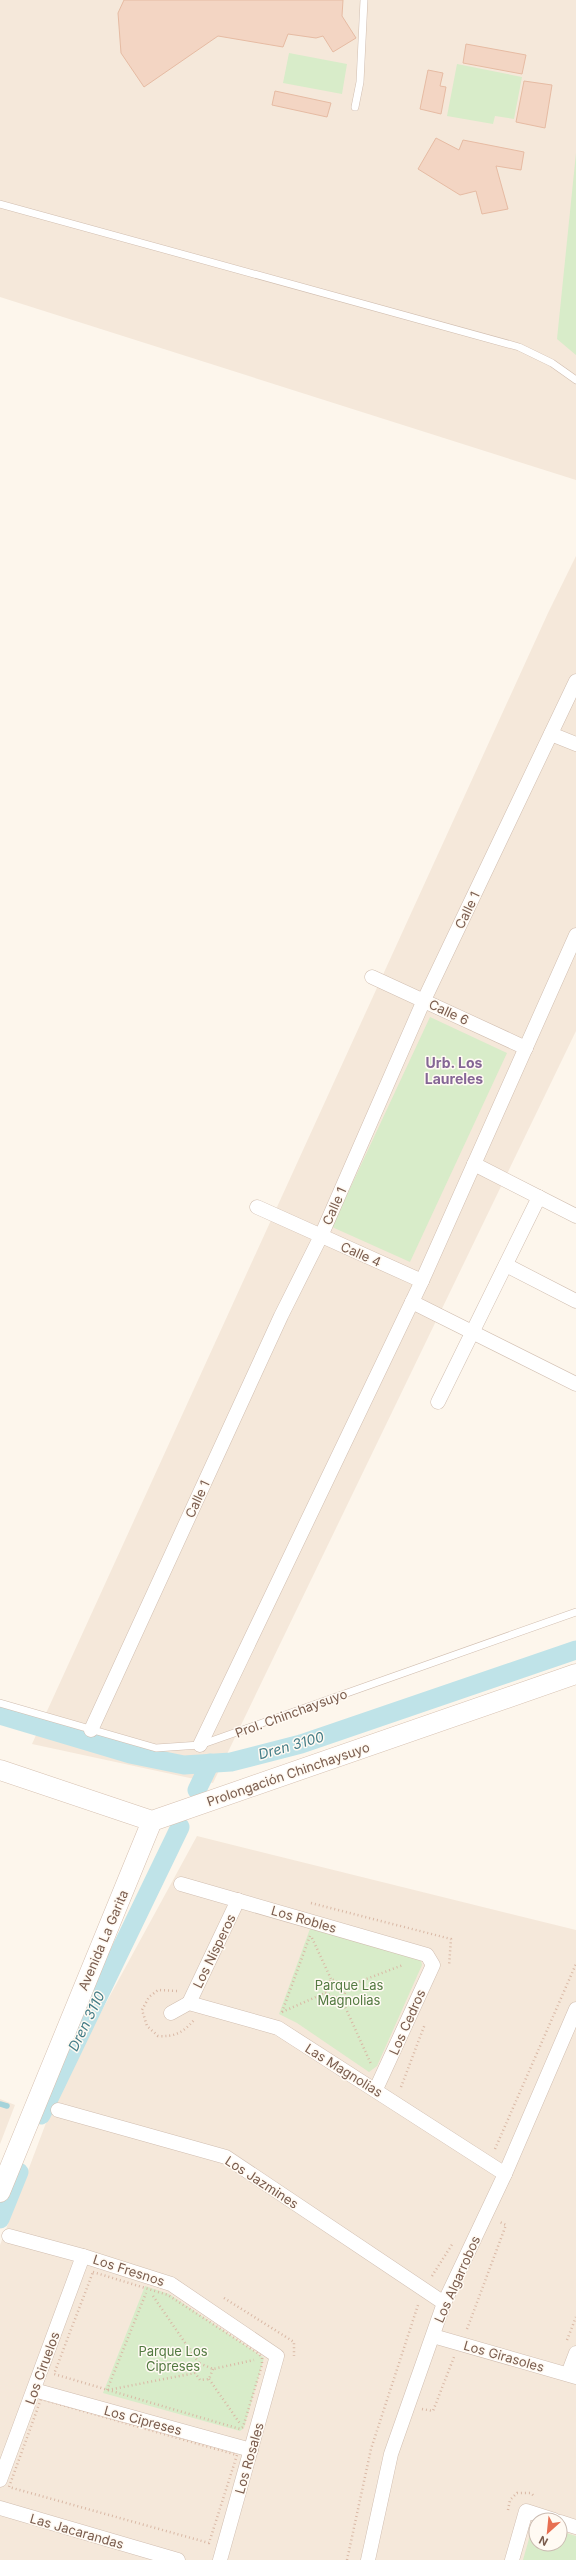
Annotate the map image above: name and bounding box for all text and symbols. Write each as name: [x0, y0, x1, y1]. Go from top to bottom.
street label: Calle 1: [451, 889, 483, 931]
street label: Calle 6: [426, 996, 472, 1028]
district label: Urb. Los Laureles: [425, 1054, 483, 1087]
street label: Calle 1: [319, 1185, 349, 1227]
street label: Calle 4: [338, 1238, 384, 1270]
street label: Calle 1: [181, 1478, 213, 1520]
street label: Prol. Chinchaysuyo: [233, 1685, 349, 1741]
water label: Dren 3100: [256, 1727, 326, 1762]
street label: Prolongación Chinchaysuyo: [204, 1738, 372, 1809]
street label: Avenida La Garita: [75, 1887, 131, 1993]
street label: Los Robles: [270, 1902, 339, 1936]
street label: Los Nísperos: [189, 1911, 239, 1991]
park label: Parque Las Magnolias: [315, 1977, 383, 2008]
street label: Los Cedros: [385, 1987, 429, 2057]
water label: Dren 3110: [64, 1988, 108, 2054]
street label: Las Magnolias: [302, 2040, 386, 2100]
street label: Los Jazmines: [222, 2152, 302, 2212]
street label: Los Algarrobos: [431, 2233, 483, 2325]
street label: Los Fresnos: [91, 2251, 167, 2289]
street label: Los Ciruelos: [21, 2329, 63, 2407]
street label: Los Girasoles: [462, 2337, 546, 2375]
park label: Parque Los Cipreses: [138, 2343, 208, 2374]
street label: Los Cipreses: [102, 2402, 184, 2438]
street label: Los Rosales: [231, 2420, 267, 2495]
street label: Las Jacarandas: [28, 2510, 126, 2552]
north arrow: [528, 2512, 568, 2552]
text: N: [537, 2533, 550, 2549]

